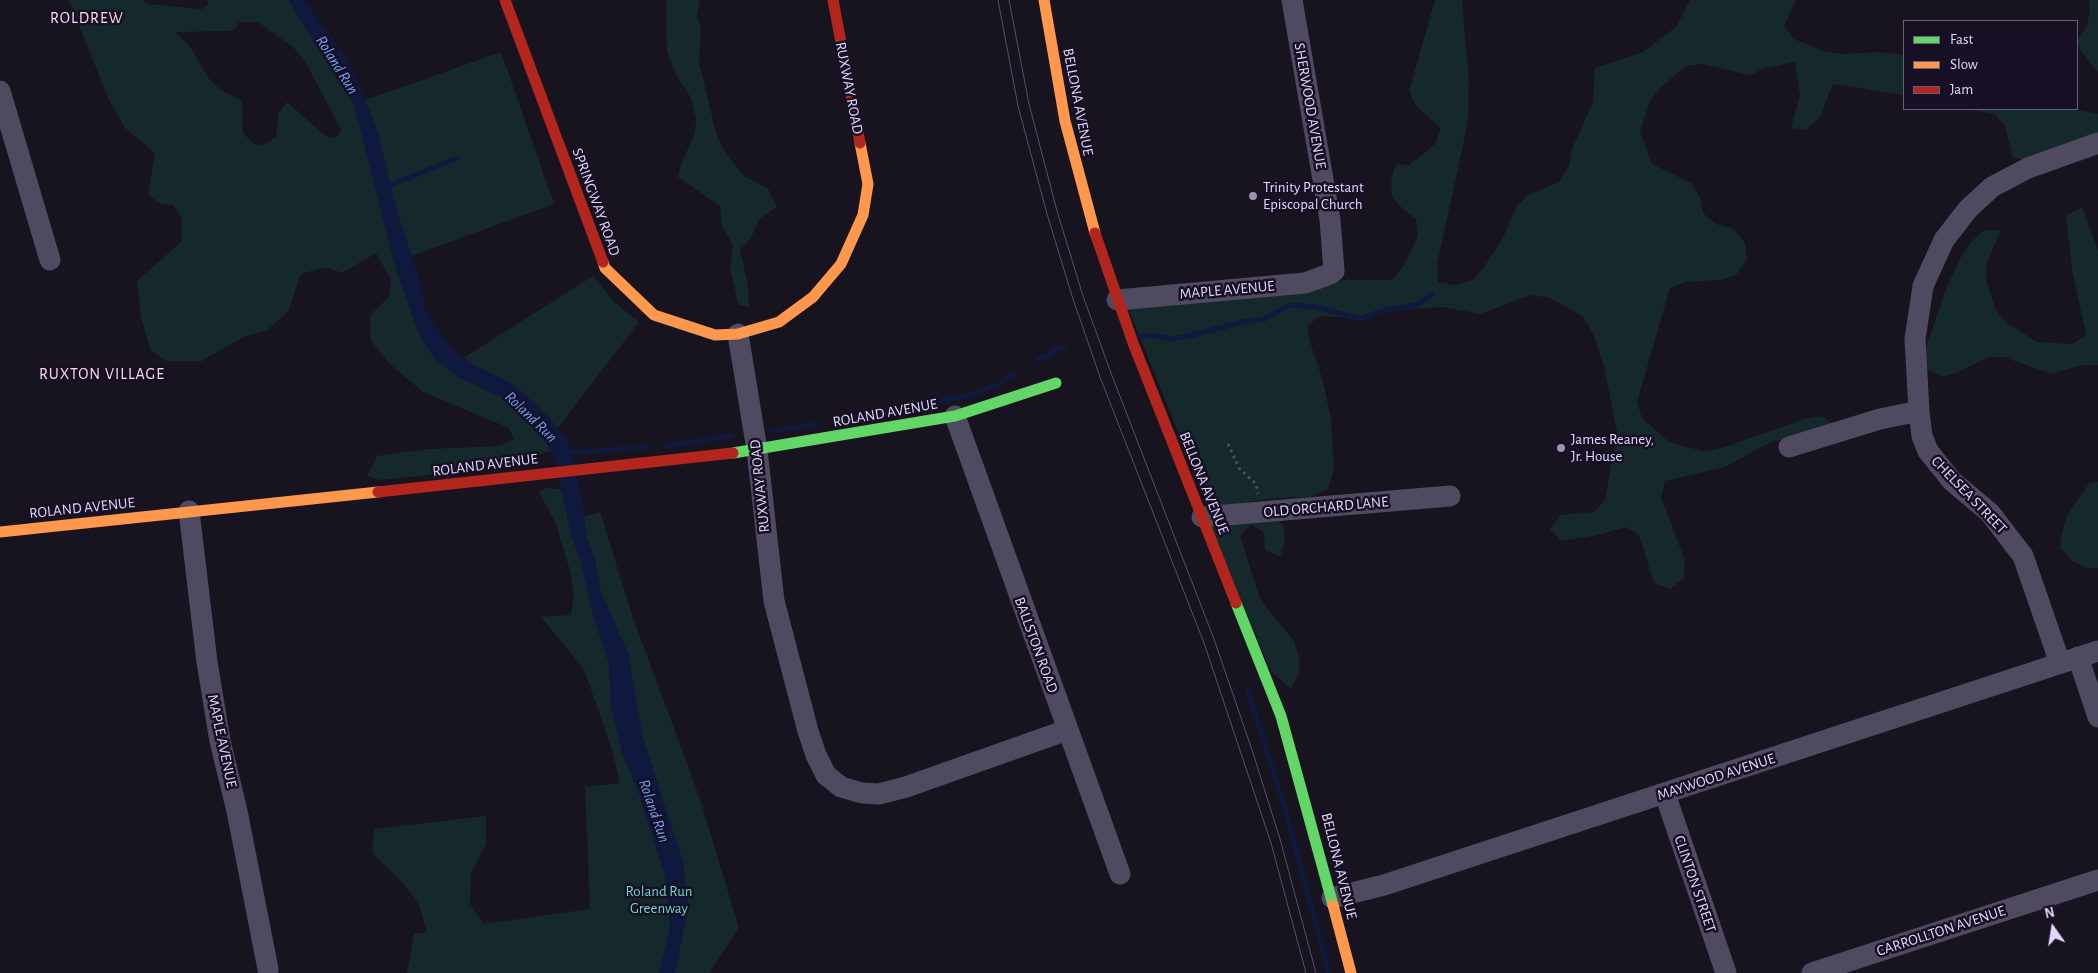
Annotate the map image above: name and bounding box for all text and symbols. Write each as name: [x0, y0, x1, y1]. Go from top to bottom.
district label: ROLDREW: [49, 8, 125, 28]
legend: [1903, 20, 2078, 110]
water label: Roland Run: [312, 32, 362, 98]
text: Fast: [1950, 32, 1973, 47]
street label: RUXWAY ROAD: [831, 40, 867, 136]
street label: SHERWOOD AVENUE: [1290, 42, 1330, 170]
street label: BELLONA AVENUE: [1059, 47, 1097, 157]
text: Slow: [1950, 57, 1978, 72]
text: Jam: [1950, 82, 1973, 97]
street label: SPRINGWAY ROAD: [568, 146, 624, 258]
place label: Trinity Protestant Episcopal Church: [1263, 178, 1364, 213]
marker: Trinity Protestant Episcopal Church: [1247, 190, 1259, 202]
street label: MAPLE AVENUE: [1179, 277, 1275, 303]
district label: RUXTON VILLAGE: [37, 364, 167, 384]
water label: Roland Run: [501, 387, 561, 447]
street label: ROLAND AVENUE: [831, 395, 939, 431]
street label: BELLONA AVENUE: [1175, 429, 1233, 537]
place label: James Reaney, Jr. House: [1571, 430, 1654, 465]
street label: RUXWAY ROAD: [746, 439, 774, 533]
marker: James Reaney, Jr. House: [1555, 442, 1567, 454]
street label: ROLAND AVENUE: [431, 450, 539, 480]
street label: CHELSEA STREET: [1927, 452, 2011, 538]
street label: OLD ORCHARD LANE: [1263, 493, 1389, 521]
street label: ROLAND AVENUE: [28, 494, 136, 522]
street label: BALLSTON ROAD: [1010, 595, 1062, 695]
street label: MAPLE AVENUE: [203, 693, 241, 789]
street label: MAYWOOD AVENUE: [1655, 749, 1777, 805]
water label: Roland Run: [634, 777, 674, 845]
street label: BELLONA AVENUE: [1317, 811, 1361, 921]
street label: CLINTON STREET: [1670, 833, 1720, 935]
park label: Roland Run Greenway: [626, 882, 692, 917]
street label: CARROLLTON AVENUE: [1874, 902, 2008, 960]
north arrow: [2028, 903, 2078, 953]
text: N: [2043, 905, 2056, 921]

